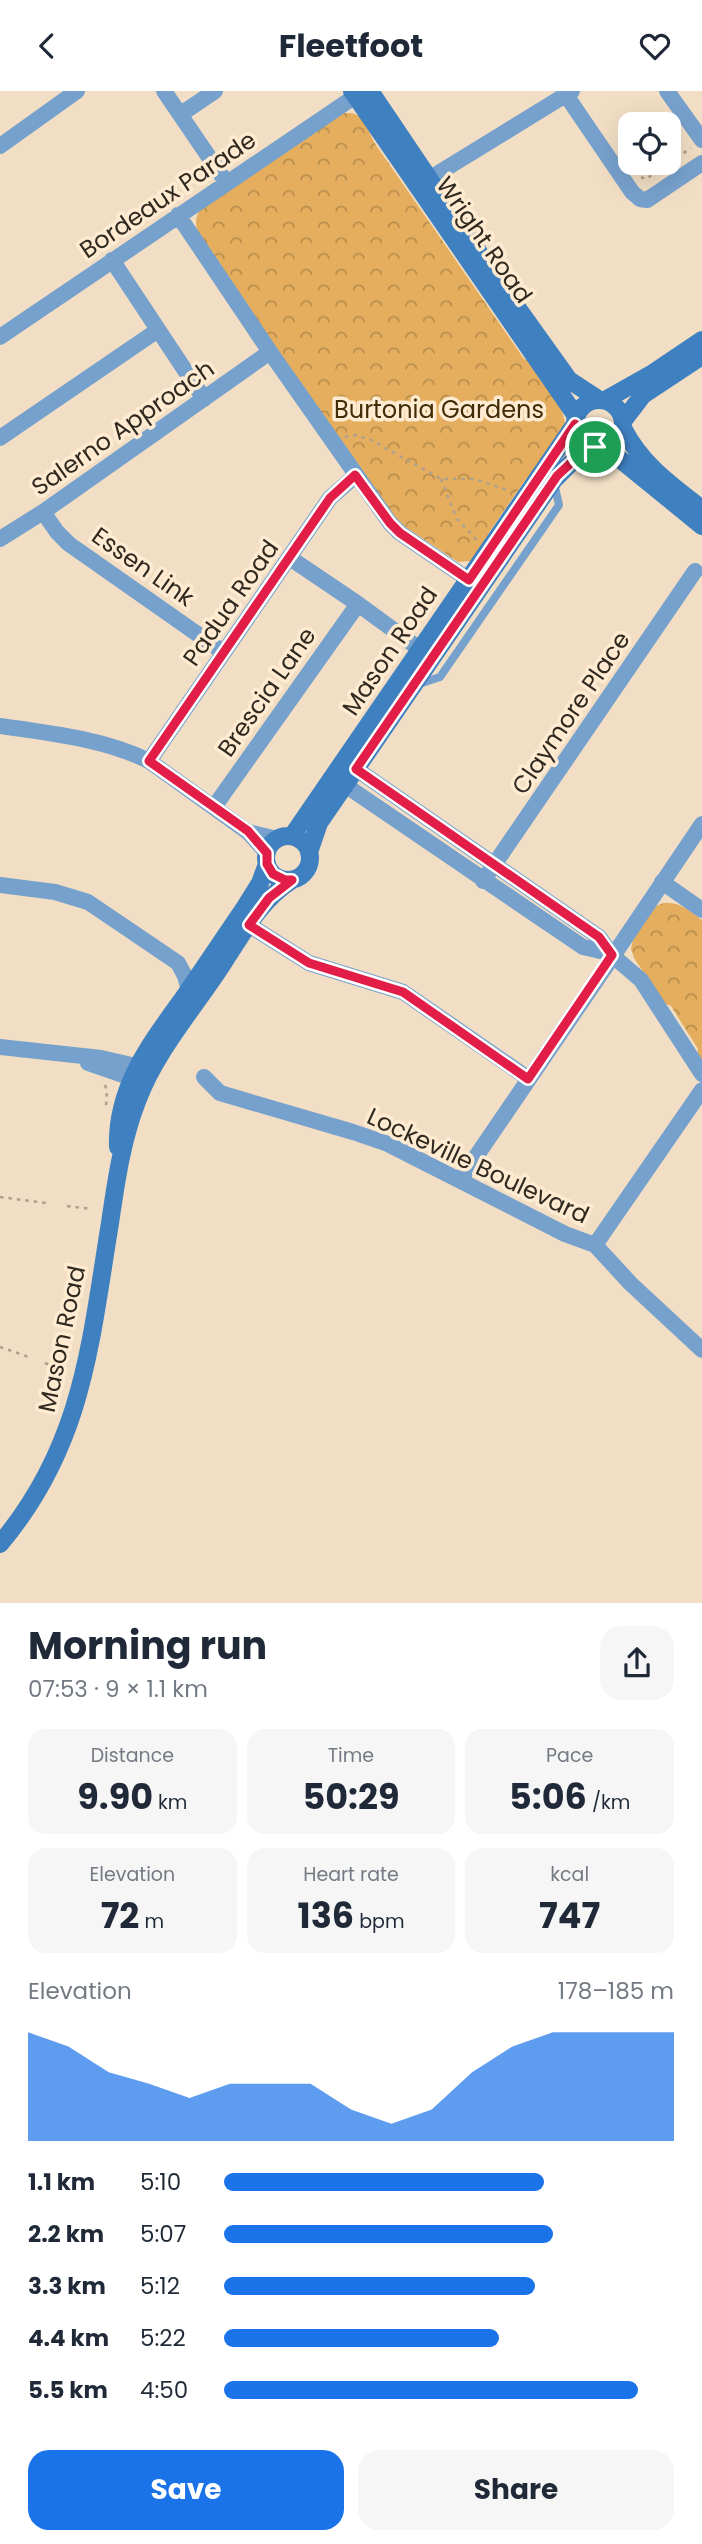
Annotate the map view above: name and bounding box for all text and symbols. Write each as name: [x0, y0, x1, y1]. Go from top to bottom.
text: Fleetfoot: [279, 23, 423, 68]
icon: back: [28, 27, 66, 65]
icon: heart: [636, 27, 674, 65]
map controls: [618, 112, 681, 175]
button: locate: [618, 112, 681, 175]
street label: Bordeaux Parade: [73, 123, 262, 266]
street label: Wright Road: [429, 170, 540, 310]
street label: Salerno Approach: [25, 352, 221, 503]
park label: Burtonia Gardens: [334, 393, 544, 426]
pin: [565, 417, 625, 477]
icon: arrive: [576, 428, 614, 466]
street label: Essen Link: [85, 519, 202, 614]
street label: Padua Road: [175, 533, 286, 672]
street label: Mason Road: [334, 580, 445, 722]
street label: Brescia Lane: [210, 620, 323, 763]
street label: Claymore Place: [504, 625, 637, 801]
street label: Lockeville Boulevard: [362, 1100, 594, 1231]
street label: Mason Road: [30, 1263, 93, 1415]
text: Morning run: [28, 1619, 267, 1672]
button: share: [600, 1626, 674, 1700]
text: 07:53 · 9 × 1.1 km: [28, 1673, 208, 1705]
text: Distance: [91, 1742, 174, 1769]
text: Time: [328, 1742, 374, 1769]
text: Pace: [546, 1742, 593, 1769]
text: 9.90: [77, 1772, 153, 1821]
text: 50:29: [302, 1772, 400, 1821]
text: 5:06: [509, 1772, 587, 1821]
text: km: [153, 1789, 187, 1816]
text: /km: [587, 1789, 630, 1816]
text: Elevation: [90, 1861, 175, 1888]
text: Heart rate: [303, 1861, 399, 1888]
text: kcal: [550, 1861, 589, 1888]
text: 72: [101, 1891, 139, 1940]
text: 136: [298, 1891, 354, 1940]
text: 747: [539, 1891, 600, 1940]
text: m: [139, 1908, 164, 1935]
text: bpm: [354, 1908, 404, 1935]
text: Elevation: [28, 1975, 132, 2007]
text: 178–185 m: [558, 1975, 674, 2007]
text: 1.1 km: [28, 2166, 95, 2198]
text: 5:10: [140, 2166, 181, 2198]
text: 2.2 km: [28, 2218, 104, 2250]
text: 5:07: [140, 2218, 186, 2250]
text: 3.3 km: [28, 2270, 106, 2302]
text: 5:12: [140, 2270, 180, 2302]
text: 4.4 km: [28, 2322, 109, 2354]
text: 5:22: [140, 2322, 186, 2354]
text: 5.5 km: [28, 2374, 108, 2406]
text: 4:50: [140, 2374, 188, 2406]
button: Save: [28, 2450, 344, 2530]
button: Share: [358, 2450, 674, 2530]

